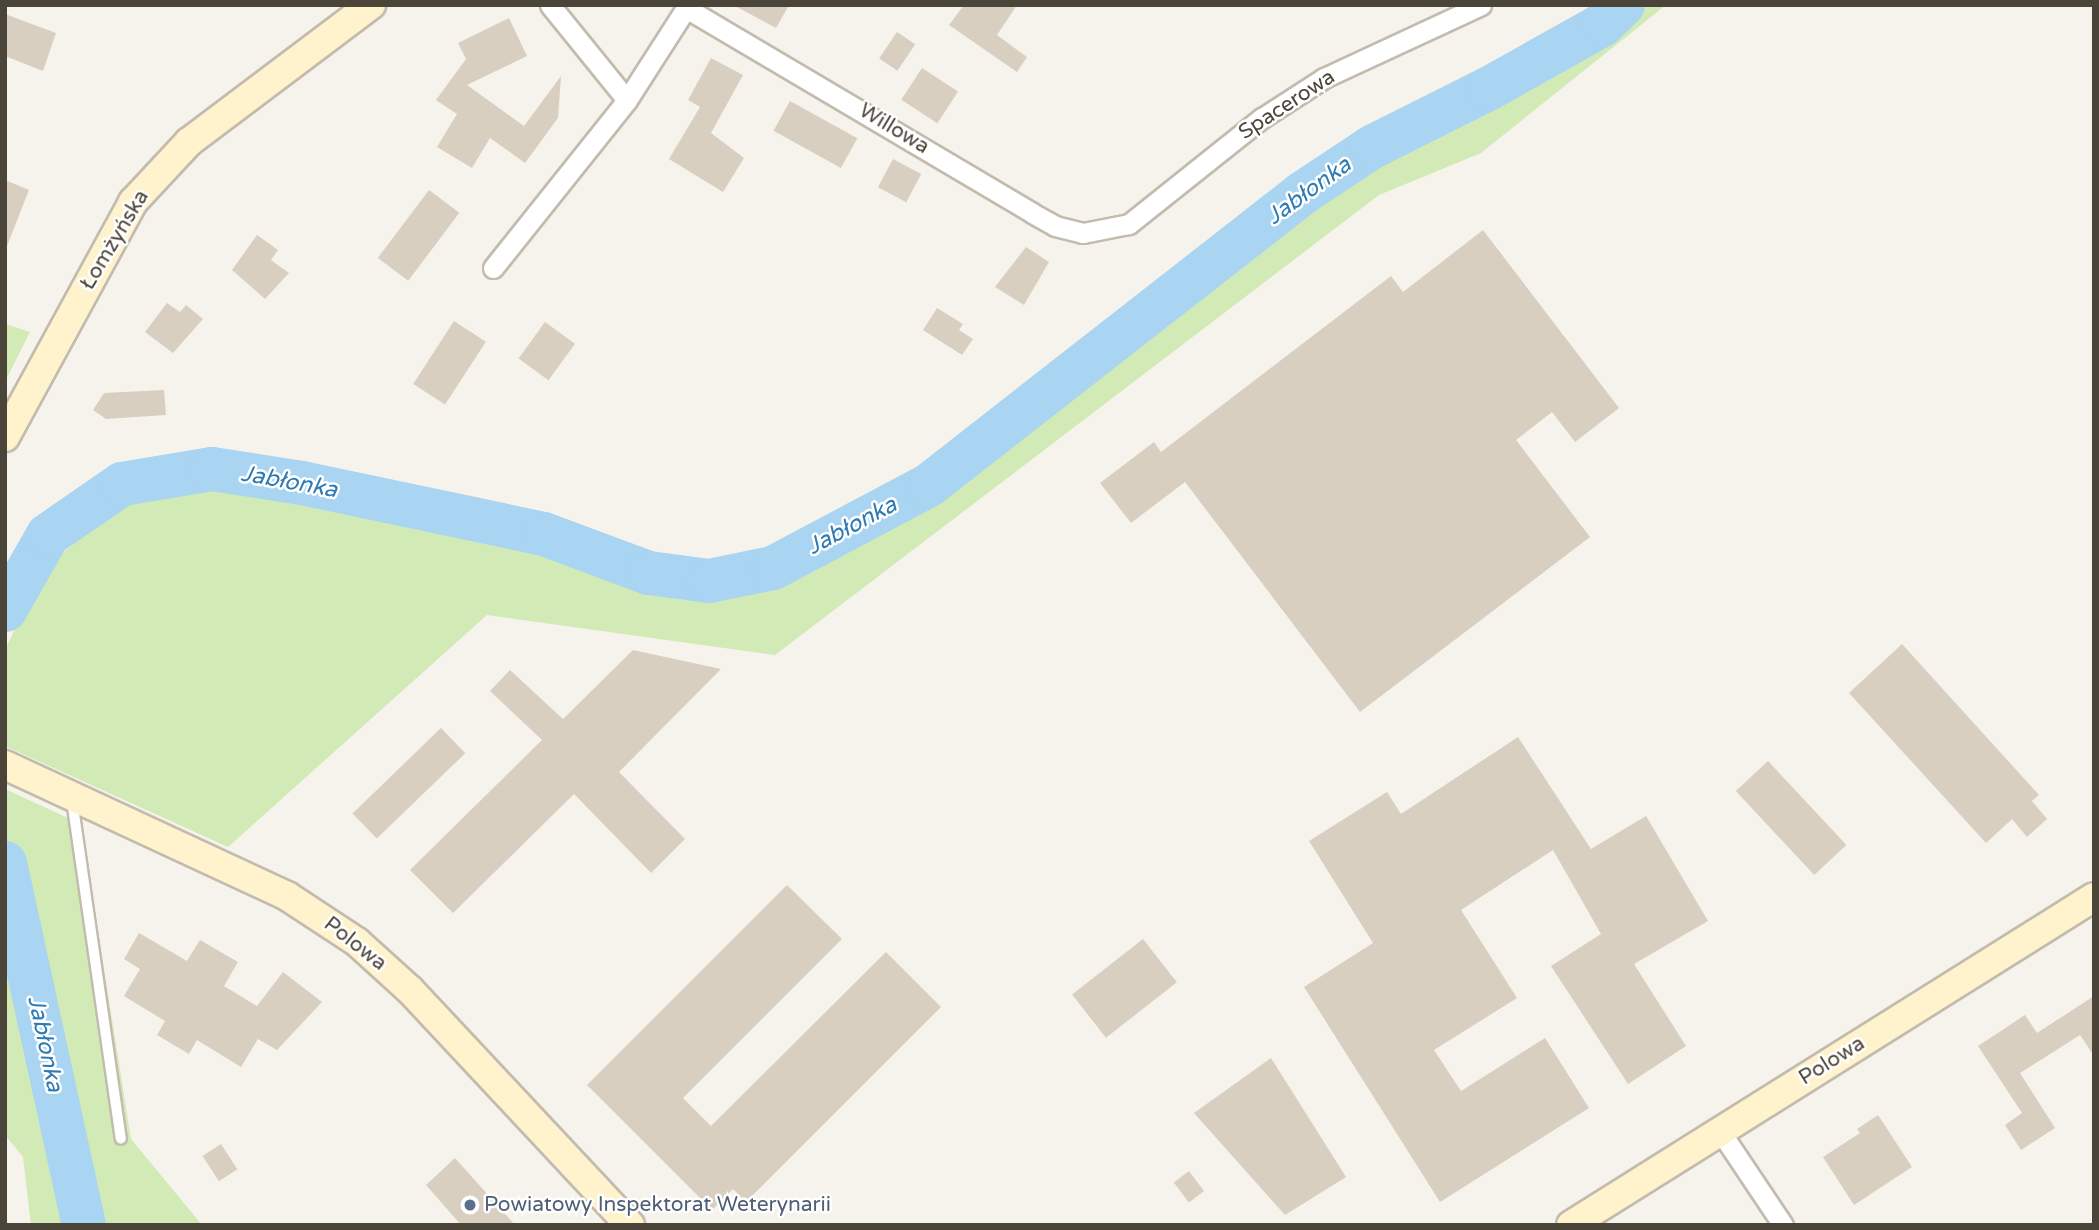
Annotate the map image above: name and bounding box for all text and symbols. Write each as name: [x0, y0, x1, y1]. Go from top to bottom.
street label: Spacerowa: [1234, 65, 1340, 145]
street label: Willowa: [854, 98, 934, 160]
water label: Jabłonka: [1262, 151, 1356, 231]
street label: Łomżyńska: [75, 186, 155, 294]
water label: Jabłonka: [239, 460, 339, 504]
water label: Jabłonka: [803, 491, 901, 561]
street label: Polowa: [319, 912, 391, 976]
water label: Jabłonka: [21, 994, 69, 1094]
street label: Polowa: [1794, 1031, 1870, 1091]
place label: Powiatowy Inspektorat Weterynarii: [484, 1192, 831, 1218]
marker: Powiatowy Inspektorat Weterynarii: [462, 1197, 478, 1213]

